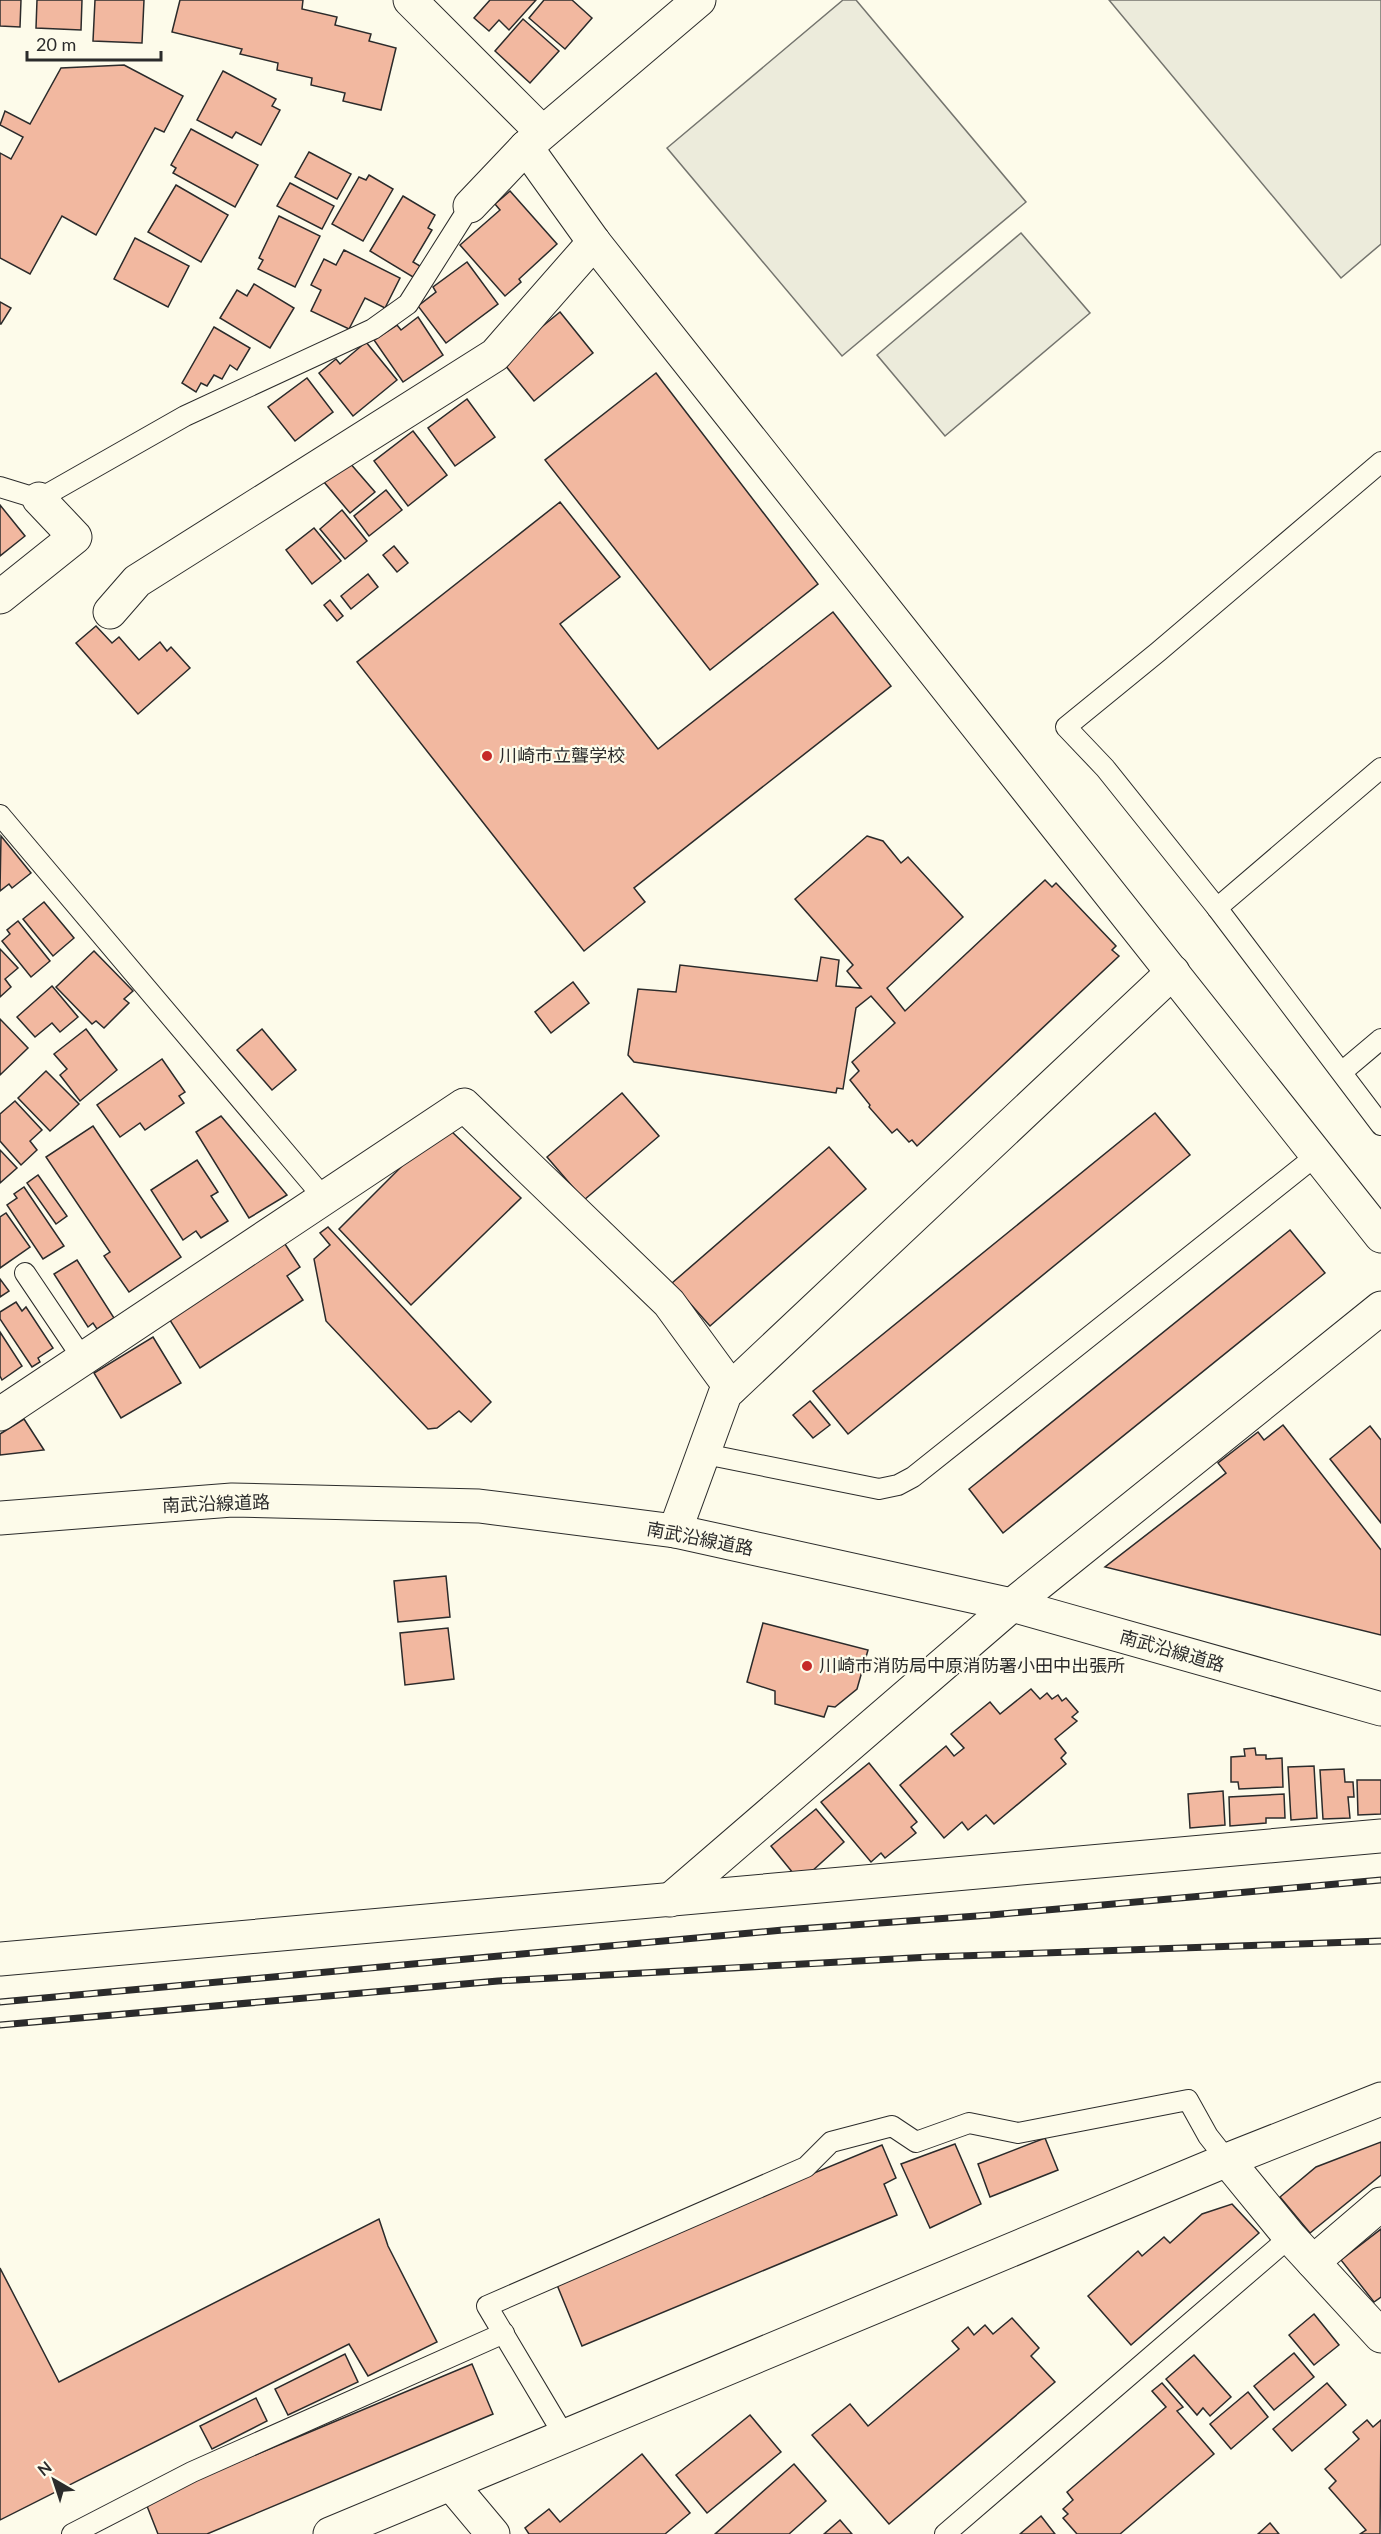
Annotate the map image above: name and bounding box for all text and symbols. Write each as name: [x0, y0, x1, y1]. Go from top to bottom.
scale bar: [27, 24, 160, 62]
text: 20 m: [36, 33, 76, 55]
place label: 川崎市立聾学校: [499, 744, 625, 766]
marker: 川崎市立聾学校: [480, 749, 494, 763]
street label: 南武沿線道路: [162, 1490, 270, 1516]
street label: 南武沿線道路: [645, 1517, 755, 1559]
street label: 南武沿線道路: [1117, 1625, 1227, 1675]
place label: 川崎市消防局中原消防署小田中出張所: [819, 1654, 1125, 1676]
marker: 川崎市消防局中原消防署小田中出張所: [800, 1659, 814, 1673]
north arrow: [24, 2450, 84, 2510]
text: N: [33, 2457, 55, 2479]

